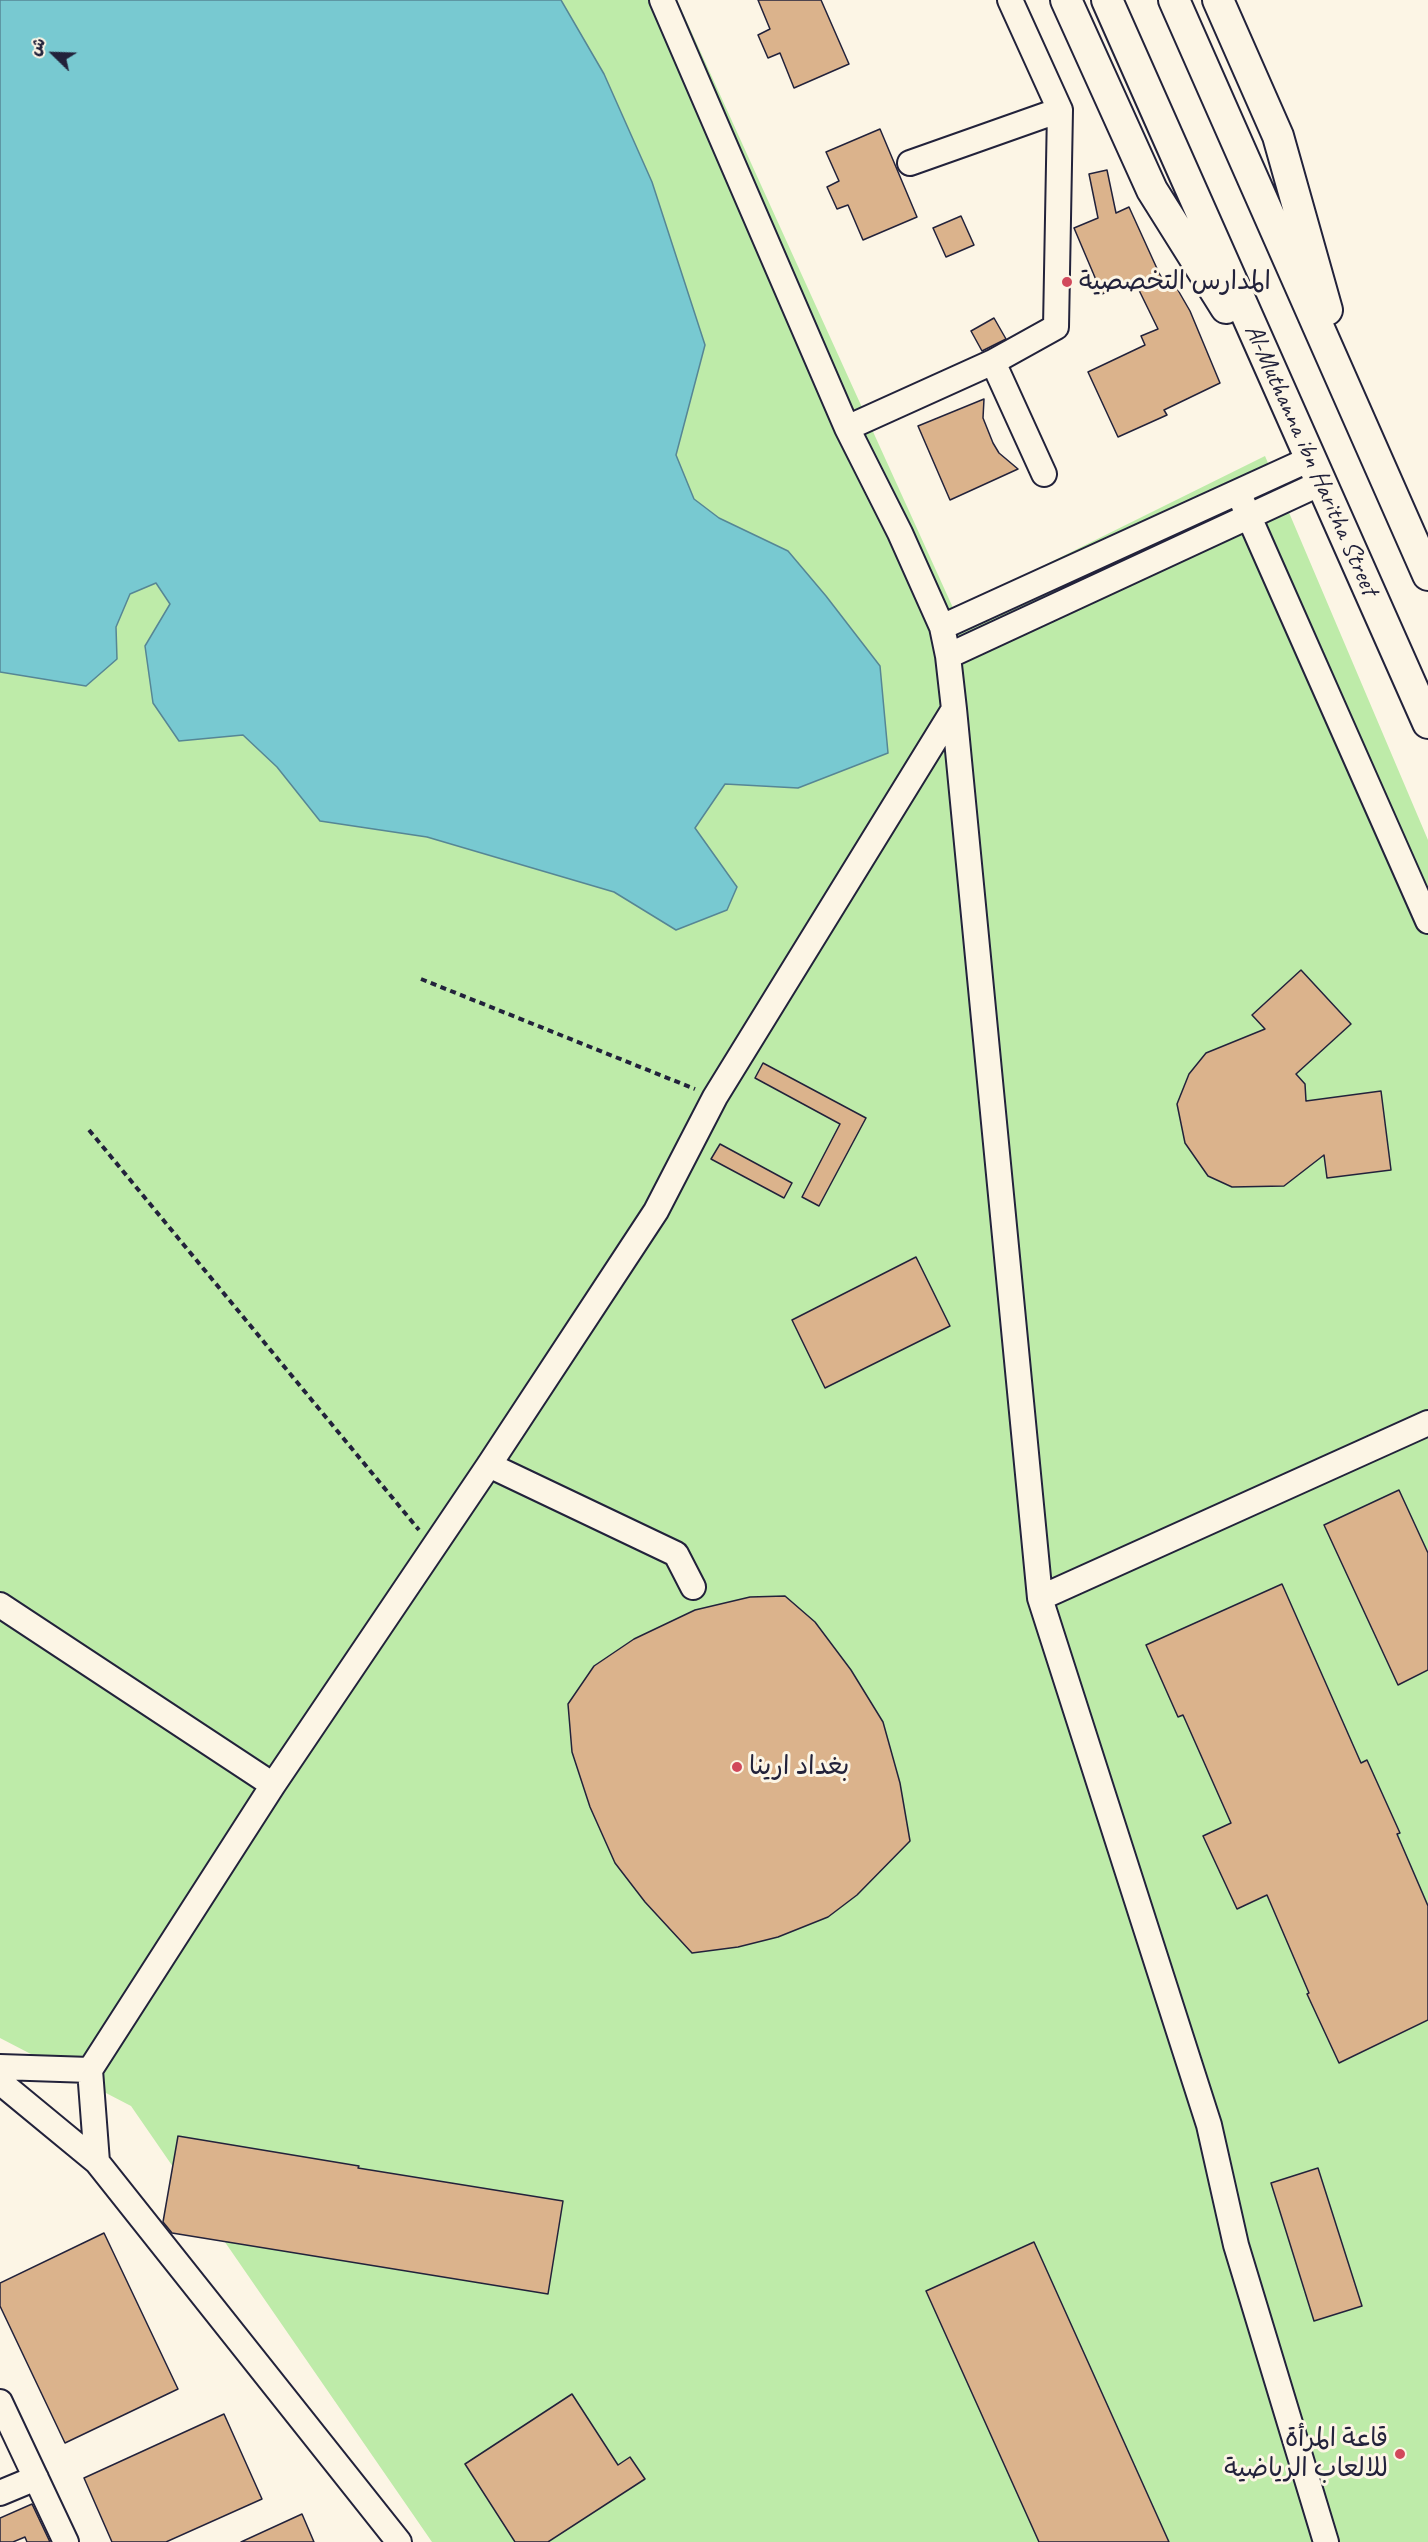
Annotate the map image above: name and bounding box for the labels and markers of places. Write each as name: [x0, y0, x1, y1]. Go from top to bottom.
place label: المدارس التخصصية: [1079, 266, 1271, 298]
marker: المدارس التخصصية: [1060, 275, 1074, 289]
place label: بغداد ارينا: [749, 1751, 849, 1783]
marker: بغداد ارينا: [730, 1760, 744, 1774]
place label: قاعة المرأة للالعاب الرياضية: [1224, 2423, 1388, 2484]
marker: قاعة المرأة للالعاب الرياضية: [1393, 2447, 1407, 2461]

